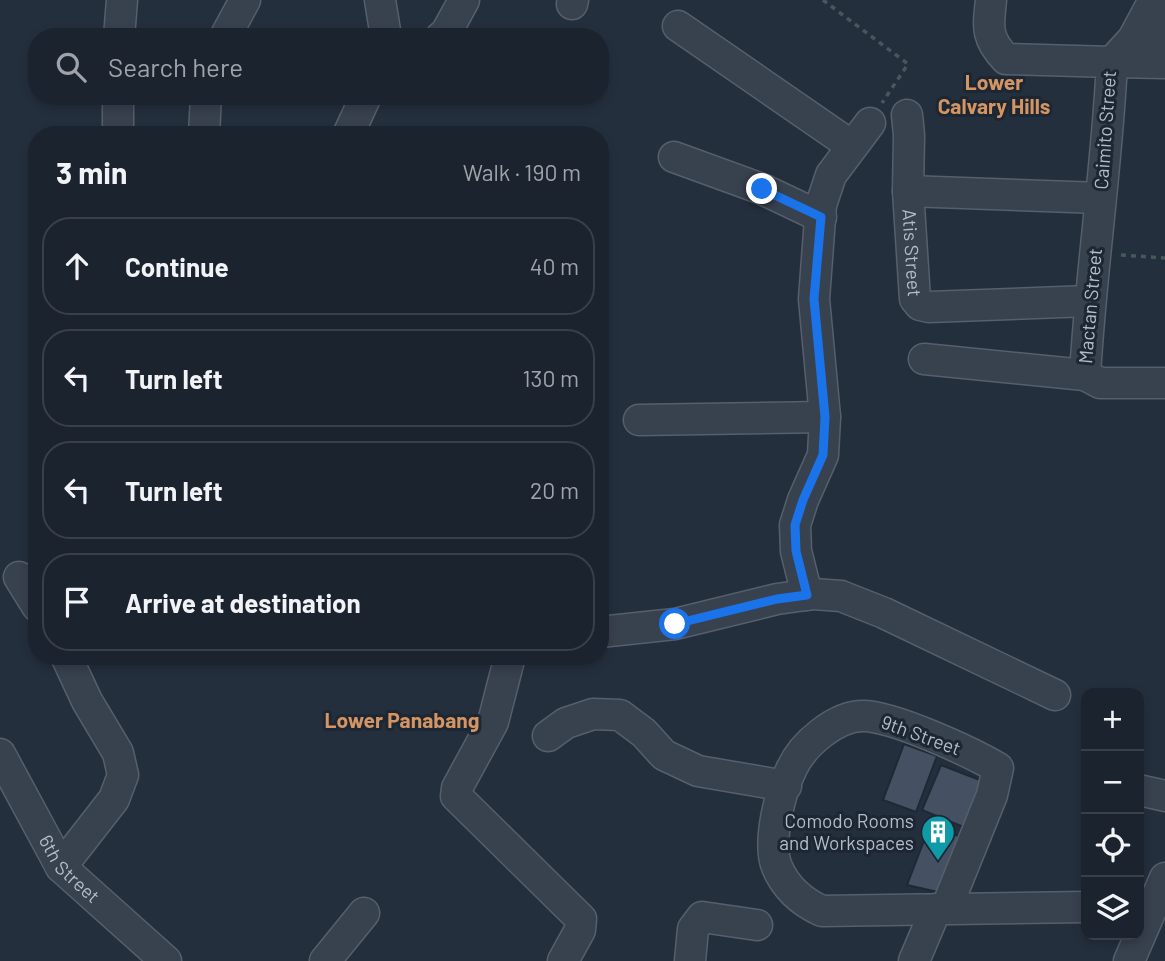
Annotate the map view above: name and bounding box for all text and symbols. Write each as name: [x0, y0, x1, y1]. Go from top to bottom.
search box: [28, 28, 609, 105]
icon: search: [52, 48, 90, 86]
text: Search here: [108, 51, 243, 82]
district label: Lower Calvary Hills: [938, 69, 1050, 118]
street label: Caimito Street: [1089, 70, 1120, 190]
text: 3 min: [56, 154, 127, 190]
text: Walk · 190 m: [463, 158, 581, 186]
route end: [746, 173, 777, 204]
street label: Atis Street: [898, 208, 927, 297]
icon: ahead: [58, 247, 96, 285]
street label: Mactan Street: [1073, 247, 1106, 365]
text: Continue: [125, 251, 229, 282]
text: 40 m: [530, 252, 579, 280]
icon: left: [58, 359, 96, 397]
text: Turn left: [125, 363, 223, 394]
text: 130 m: [522, 364, 579, 392]
icon: left: [58, 471, 96, 509]
text: Turn left: [125, 475, 223, 506]
text: 20 m: [530, 476, 579, 504]
icon: arrive: [58, 583, 96, 621]
text: Arrive at destination: [125, 587, 361, 618]
route start: [659, 608, 690, 639]
map controls: [1081, 688, 1144, 940]
button: +: [1081, 688, 1144, 751]
district label: Lower Panabang: [325, 707, 479, 732]
street label: 9th Street: [878, 710, 964, 759]
button: −: [1081, 751, 1144, 814]
place label: Comodo Rooms and Workspaces: [779, 809, 914, 854]
building icon: Comodo Rooms and Workspaces: [919, 813, 957, 862]
button: locate: [1081, 814, 1144, 877]
street label: 6th Street: [35, 831, 105, 907]
button: layers: [1081, 877, 1144, 940]

